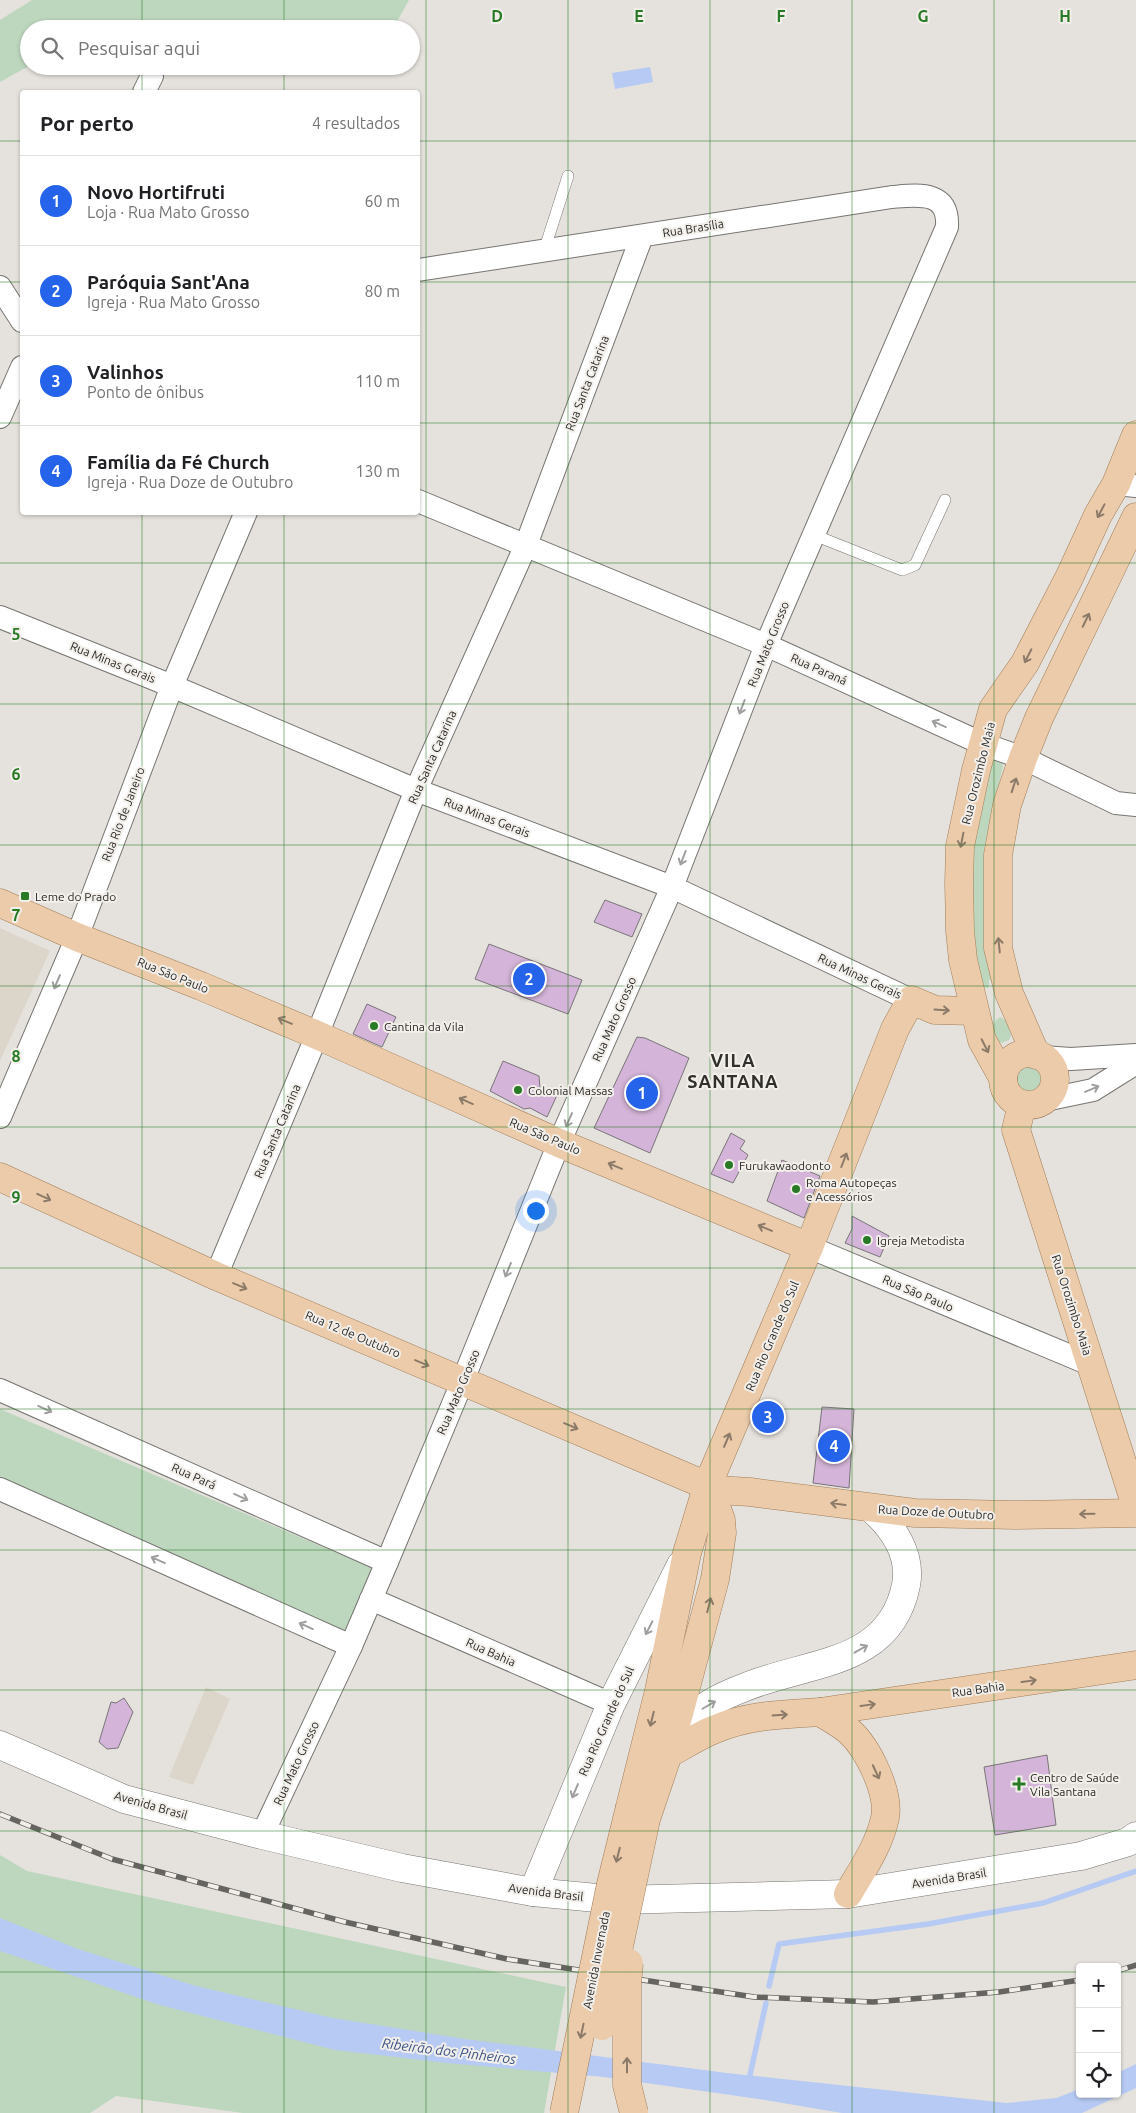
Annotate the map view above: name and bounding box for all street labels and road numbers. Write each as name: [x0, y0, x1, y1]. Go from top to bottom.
street label: Rua Brasília: [661, 217, 725, 239]
street label: Rua Santa Catarina: [563, 333, 611, 433]
street label: Rua Mato Grosso: [745, 599, 791, 689]
street label: Rua Minas Gerais: [68, 639, 158, 685]
street label: Rua Paraná: [789, 651, 849, 687]
street label: Rua Santa Catarina: [406, 708, 458, 806]
street label: Rua Orozimbo Maia: [959, 720, 997, 826]
street label: Rua Rio de Janeiro: [99, 765, 147, 863]
street label: Rua Minas Gerais: [442, 795, 532, 839]
street label: Rua Minas Gerais: [816, 951, 904, 1001]
street label: Rua São Paulo: [135, 955, 211, 995]
street label: Rua Mato Grosso: [590, 975, 638, 1063]
street label: Rua Santa Catarina: [251, 1082, 303, 1180]
street label: Rua São Paulo: [508, 1115, 582, 1157]
street label: Rua Orozimbo Maia: [1050, 1253, 1094, 1357]
street label: Rua São Paulo: [881, 1272, 955, 1314]
street label: Rua Rio Grande do Sul: [743, 1279, 801, 1393]
street label: Rua 12 de Outubro: [303, 1308, 403, 1360]
street label: Rua Mato Grosso: [434, 1347, 482, 1437]
street label: Rua Pará: [170, 1460, 218, 1492]
street label: Rua Doze de Outubro: [878, 1502, 994, 1522]
street label: Rua Bahia: [464, 1635, 518, 1669]
street label: Rua Rio Grande do Sul: [576, 1664, 636, 1778]
street label: Rua Bahia: [951, 1679, 1005, 1699]
street label: Rua Mato Grosso: [271, 1719, 321, 1807]
street label: Avenida Brasil: [113, 1788, 189, 1822]
street label: Avenida Brasil: [911, 1866, 987, 1890]
street label: Avenida Brasil: [508, 1881, 584, 1903]
street label: Avenida Invernada: [580, 1910, 612, 2010]

